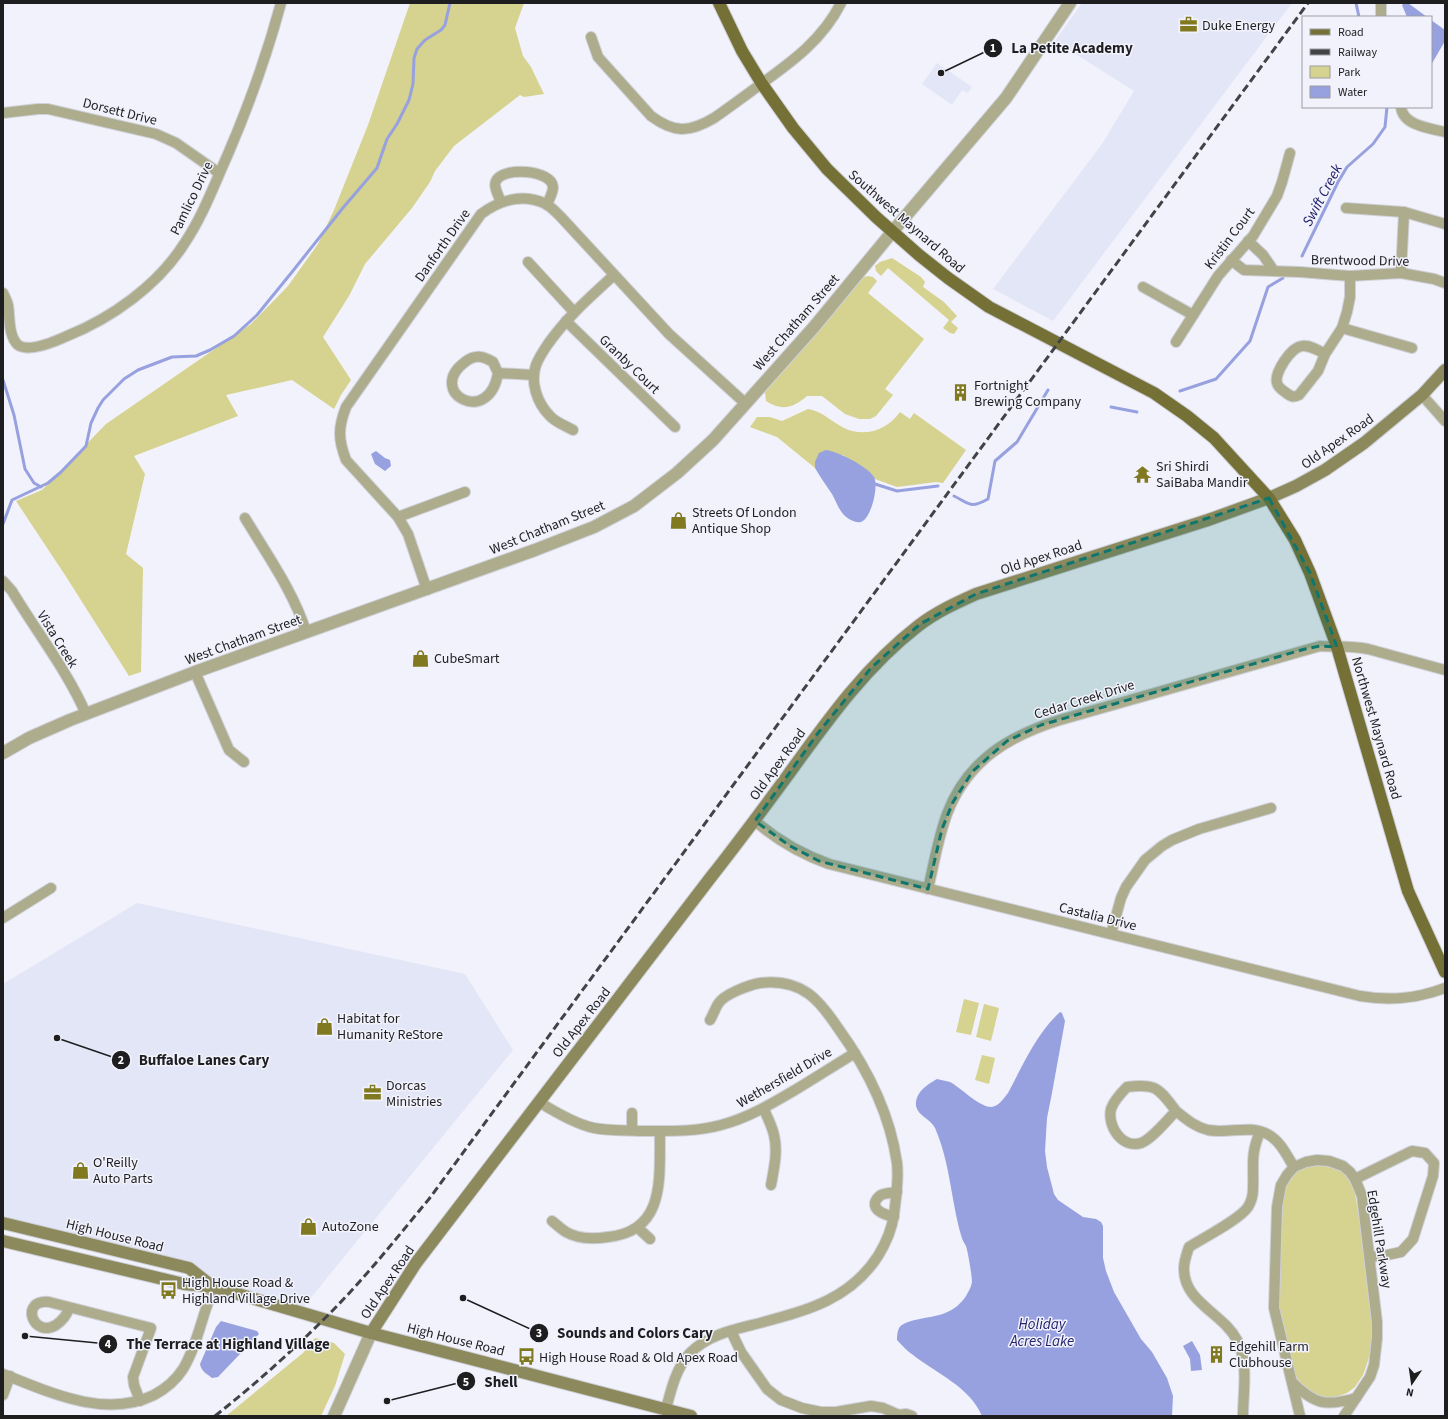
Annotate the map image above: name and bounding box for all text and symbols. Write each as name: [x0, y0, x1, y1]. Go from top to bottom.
office icon: Duke Energy: [1179, 15, 1199, 35]
place label: Duke Energy: [1202, 16, 1276, 36]
legend: [1302, 16, 1432, 108]
text: Road: [1338, 24, 1364, 41]
callout: La Petite Academy: [983, 34, 1140, 61]
text: La Petite Academy: [1011, 38, 1133, 59]
text: 1: [990, 40, 996, 57]
text: Railway: [1338, 44, 1377, 61]
text: Park: [1338, 64, 1360, 81]
text: Water: [1338, 84, 1368, 101]
street label: Dorsett Drive: [80, 93, 159, 131]
street label: Pamlico Drive: [165, 158, 218, 239]
water label: Swift Creek: [1297, 160, 1348, 230]
street label: Southwest Maynard Road: [844, 165, 969, 278]
street label: Kristin Court: [1200, 203, 1260, 274]
street label: Danforth Drive: [410, 205, 475, 286]
street label: Brentwood Drive: [1311, 250, 1409, 272]
street label: West Chatham Street: [749, 270, 845, 375]
street label: Granby Court: [594, 331, 664, 399]
place label: Fortnight Brewing Company: [974, 376, 1081, 412]
building icon: Fortnight Brewing Company: [951, 383, 971, 403]
street label: Old Apex Road: [1297, 409, 1378, 474]
place label: Sri Shirdi SaiBaba Mandir: [1156, 457, 1248, 493]
temple icon: Sri Shirdi SaiBaba Mandir: [1133, 464, 1153, 484]
street label: West Chatham Street: [487, 496, 608, 560]
place label: Streets Of London Antique Shop: [692, 503, 797, 539]
shop icon: Streets Of London Antique Shop: [669, 510, 689, 530]
street label: Old Apex Road: [998, 535, 1085, 581]
street label: Vista Creek: [32, 607, 83, 672]
street label: West Chatham Street: [182, 610, 305, 670]
shop icon: CubeSmart: [411, 648, 431, 668]
place label: CubeSmart: [434, 649, 500, 669]
street label: Northwest Maynard Road: [1346, 655, 1406, 802]
street label: Cedar Creek Drive: [1032, 675, 1137, 725]
street label: Old Apex Road: [745, 724, 811, 805]
street label: Castalia Drive: [1057, 898, 1139, 936]
street label: Old Apex Road: [548, 983, 616, 1062]
place label: Habitat for Humanity ReStore: [337, 1009, 443, 1045]
shop icon: Habitat for Humanity ReStore: [314, 1016, 334, 1036]
street label: Wethersfield Drive: [733, 1042, 836, 1113]
callout: Buffaloe Lanes Cary: [111, 1046, 277, 1073]
text: Buffaloe Lanes Cary: [139, 1050, 270, 1071]
text: 2: [118, 1052, 124, 1069]
place label: Dorcas Ministries: [386, 1076, 442, 1112]
office icon: Dorcas Ministries: [363, 1083, 383, 1103]
place label: O'Reilly Auto Parts: [93, 1153, 153, 1189]
shop icon: O'Reilly Auto Parts: [70, 1160, 90, 1180]
street label: Edgehill Parkway: [1361, 1188, 1397, 1290]
street label: High House Road: [64, 1214, 166, 1258]
shop icon: AutoZone: [299, 1216, 319, 1236]
place label: AutoZone: [322, 1217, 379, 1237]
street label: Old Apex Road: [356, 1242, 420, 1323]
place label: High House Road & Highland Village Drive: [182, 1273, 310, 1309]
bus stop icon: High House Road & Highland Village Drive: [159, 1280, 179, 1300]
water label: Holiday Acres Lake: [1009, 1314, 1074, 1352]
street label: High House Road: [405, 1318, 507, 1362]
callout: Sounds and Colors Cary: [529, 1319, 721, 1346]
text: Sounds and Colors Cary: [557, 1323, 713, 1344]
text: 3: [536, 1325, 542, 1342]
callout: The Terrace at Highland Village: [98, 1331, 337, 1358]
text: The Terrace at Highland Village: [126, 1334, 330, 1355]
text: 4: [105, 1336, 112, 1353]
place label: Edgehill Farm Clubhouse: [1229, 1337, 1309, 1373]
building icon: Edgehill Farm Clubhouse: [1206, 1344, 1226, 1364]
bus stop icon: High House Road & Old Apex Road: [516, 1347, 536, 1367]
place label: High House Road & Old Apex Road: [539, 1348, 738, 1368]
north arrow: [1392, 1363, 1432, 1403]
callout: Shell: [456, 1368, 525, 1395]
text: Shell: [484, 1372, 518, 1393]
text: 5: [463, 1374, 469, 1391]
text: N: [1405, 1384, 1415, 1400]

